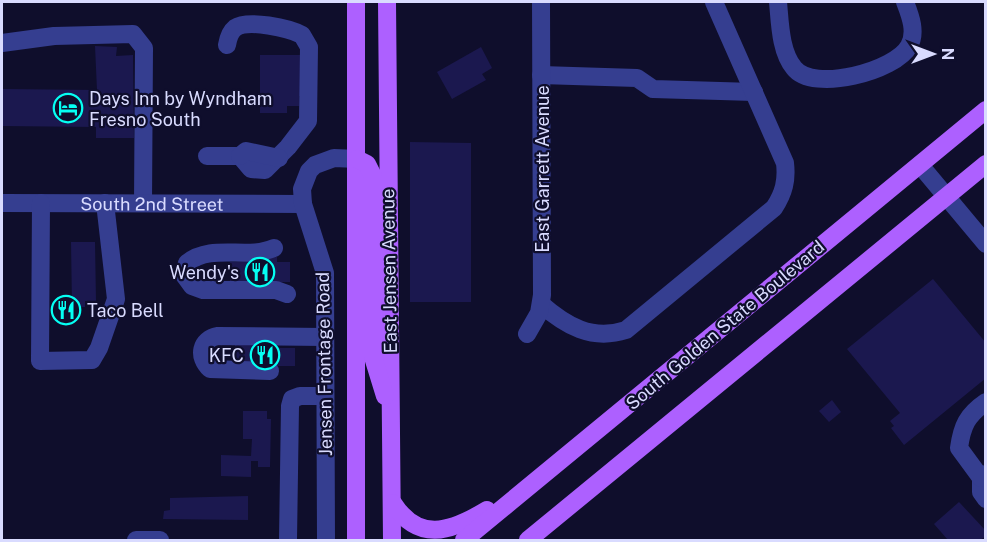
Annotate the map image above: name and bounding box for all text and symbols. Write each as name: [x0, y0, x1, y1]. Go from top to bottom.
north arrow: [903, 24, 963, 84]
text: N: [938, 48, 957, 60]
street label: East Garrett Avenue: [532, 85, 553, 253]
place label: Days Inn by Wyndham Fresno South: [89, 88, 272, 130]
hotel icon: Days Inn by Wyndham Fresno South: [52, 92, 84, 124]
street label: East Jensen Avenue: [377, 189, 401, 353]
street label: South 2nd Street: [80, 193, 224, 214]
street label: South Golden State Boulevard: [622, 236, 828, 414]
restaurant icon: Wendy's: [244, 256, 276, 288]
place label: Wendy's: [169, 262, 239, 283]
street label: Jensen Frontage Road: [312, 272, 336, 456]
restaurant icon: Taco Bell: [50, 294, 82, 326]
place label: Taco Bell: [87, 300, 164, 321]
restaurant icon: KFC: [249, 339, 281, 371]
place label: KFC: [209, 345, 244, 366]

